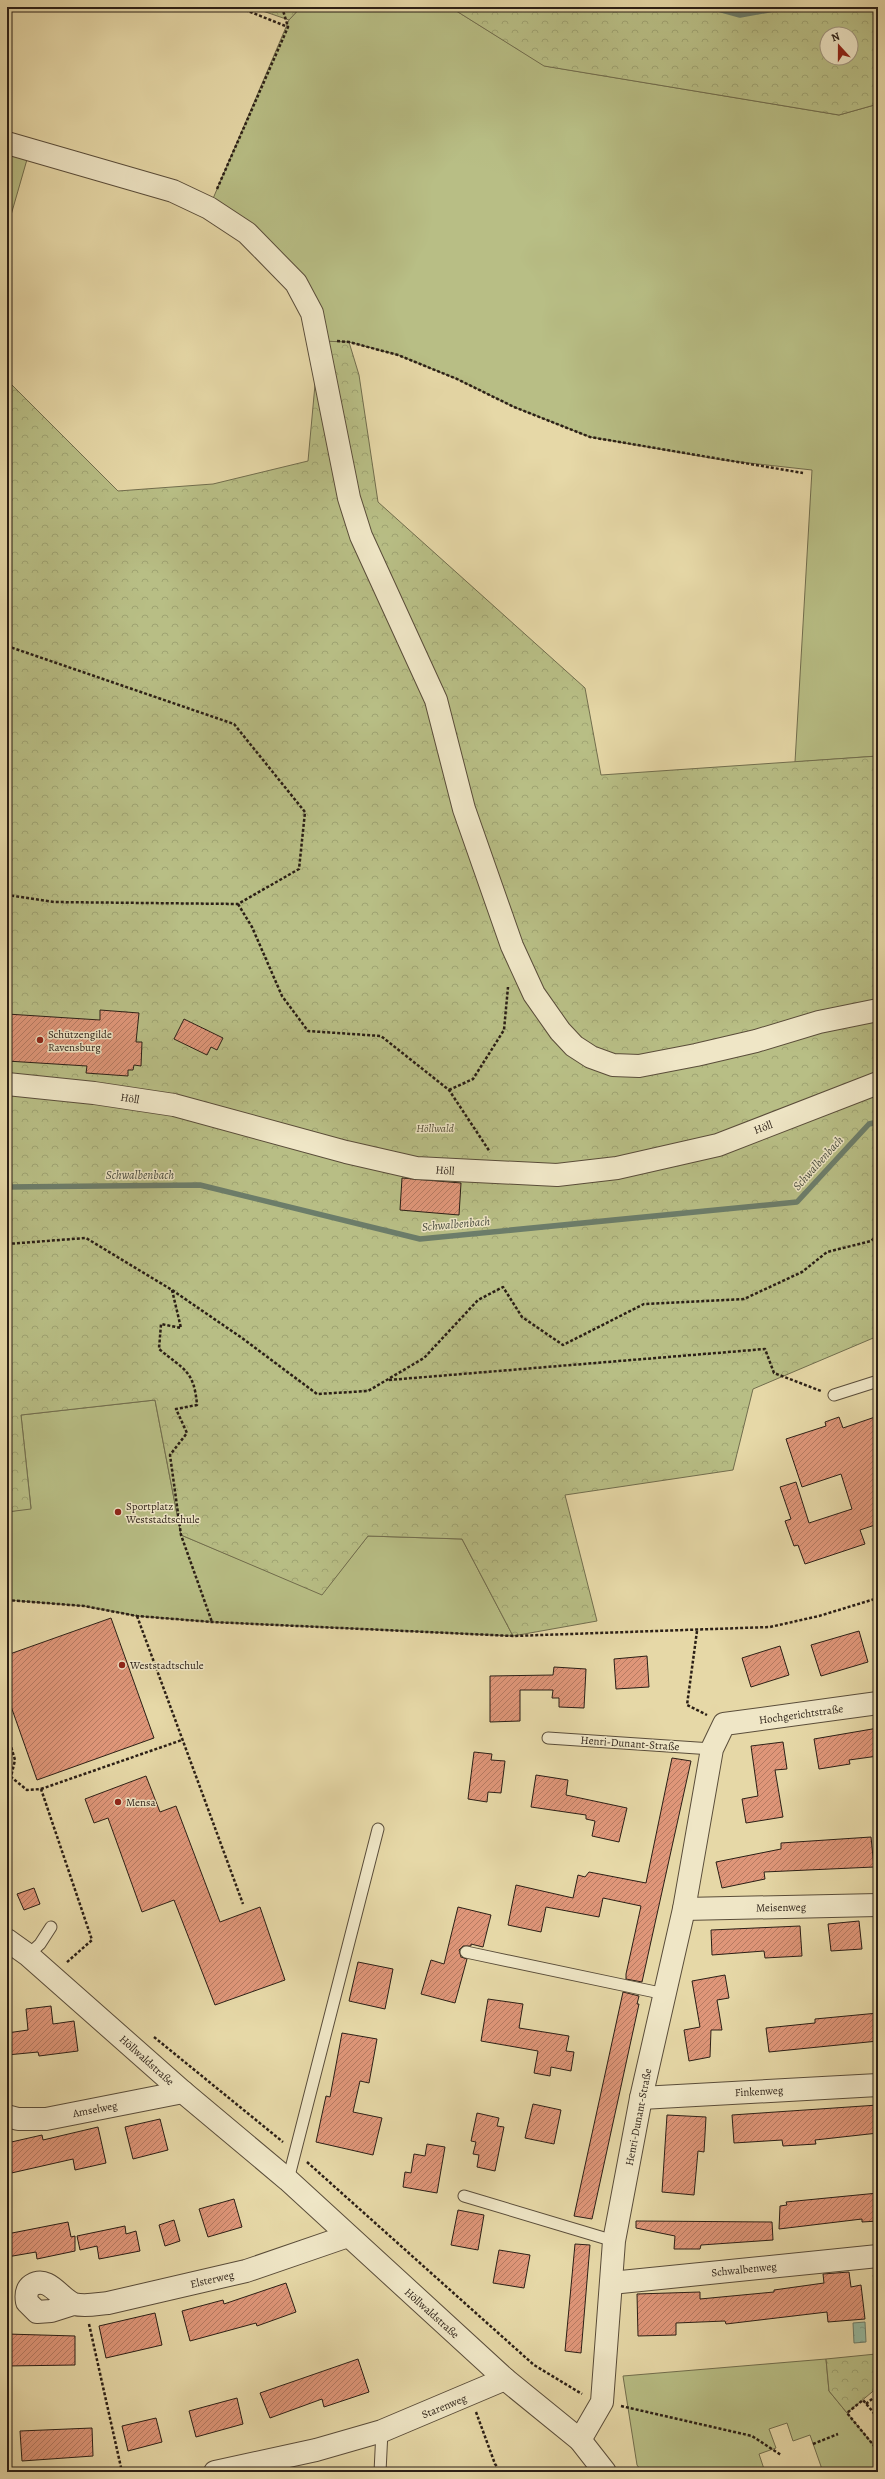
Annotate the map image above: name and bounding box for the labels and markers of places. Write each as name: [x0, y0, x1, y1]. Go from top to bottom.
place label: Schützengilde Ravensburg: [48, 1027, 112, 1055]
marker: Schützengilde Ravensburg: [35, 1035, 45, 1045]
place label: Sportplatz Weststadtschule: [125, 1499, 200, 1527]
marker: Sportplatz Weststadtschule: [113, 1507, 123, 1517]
place label: Weststadtschule: [129, 1658, 204, 1673]
marker: Weststadtschule: [117, 1660, 127, 1670]
place label: Mensa: [126, 1795, 156, 1810]
marker: Mensa: [113, 1797, 123, 1807]

